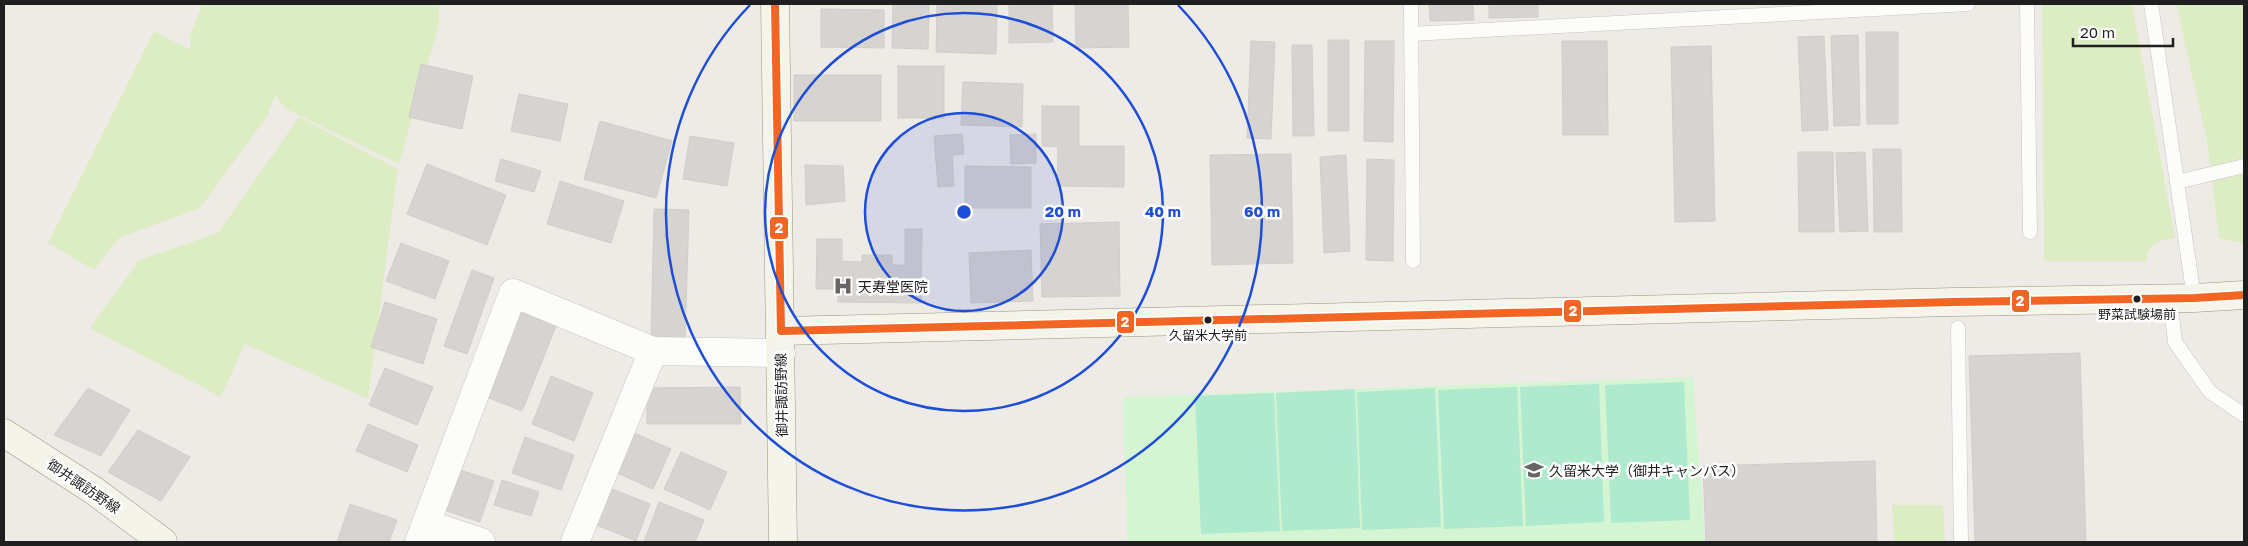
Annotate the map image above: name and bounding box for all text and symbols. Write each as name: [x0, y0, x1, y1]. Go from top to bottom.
scale bar: [2073, 15, 2173, 47]
text: 20 m: [2080, 23, 2115, 41]
text: 20 m: [1045, 202, 1081, 220]
text: 40 m: [1145, 202, 1181, 220]
text: 60 m: [1244, 202, 1280, 220]
centre of rings: [955, 203, 973, 221]
line badge: 2: [769, 216, 789, 240]
text: 2: [775, 219, 784, 236]
hospital icon: 天寿堂医院: [832, 275, 854, 297]
place label: 天寿堂医院: [858, 278, 928, 295]
line badge: 2: [2011, 289, 2030, 313]
text: 2: [2016, 292, 2025, 309]
marker: 野菜試験場前: [2132, 294, 2142, 304]
line badge: 2: [1563, 299, 1582, 323]
text: 2: [1569, 302, 1578, 319]
place label: 野菜試験場前: [2098, 306, 2176, 322]
line badge: 2: [1116, 310, 1135, 334]
text: 2: [1121, 313, 1130, 330]
marker: 久留米大学前: [1203, 315, 1213, 325]
place label: 久留米大学前: [1169, 327, 1247, 343]
street label: 御井諏訪野線: [772, 353, 790, 437]
street label: 御井諏訪野線: [44, 455, 124, 517]
school or university icon: 久留米大学（御井キャンパス）: [1523, 459, 1545, 481]
place label: 久留米大学（御井キャンパス）: [1549, 462, 1745, 479]

